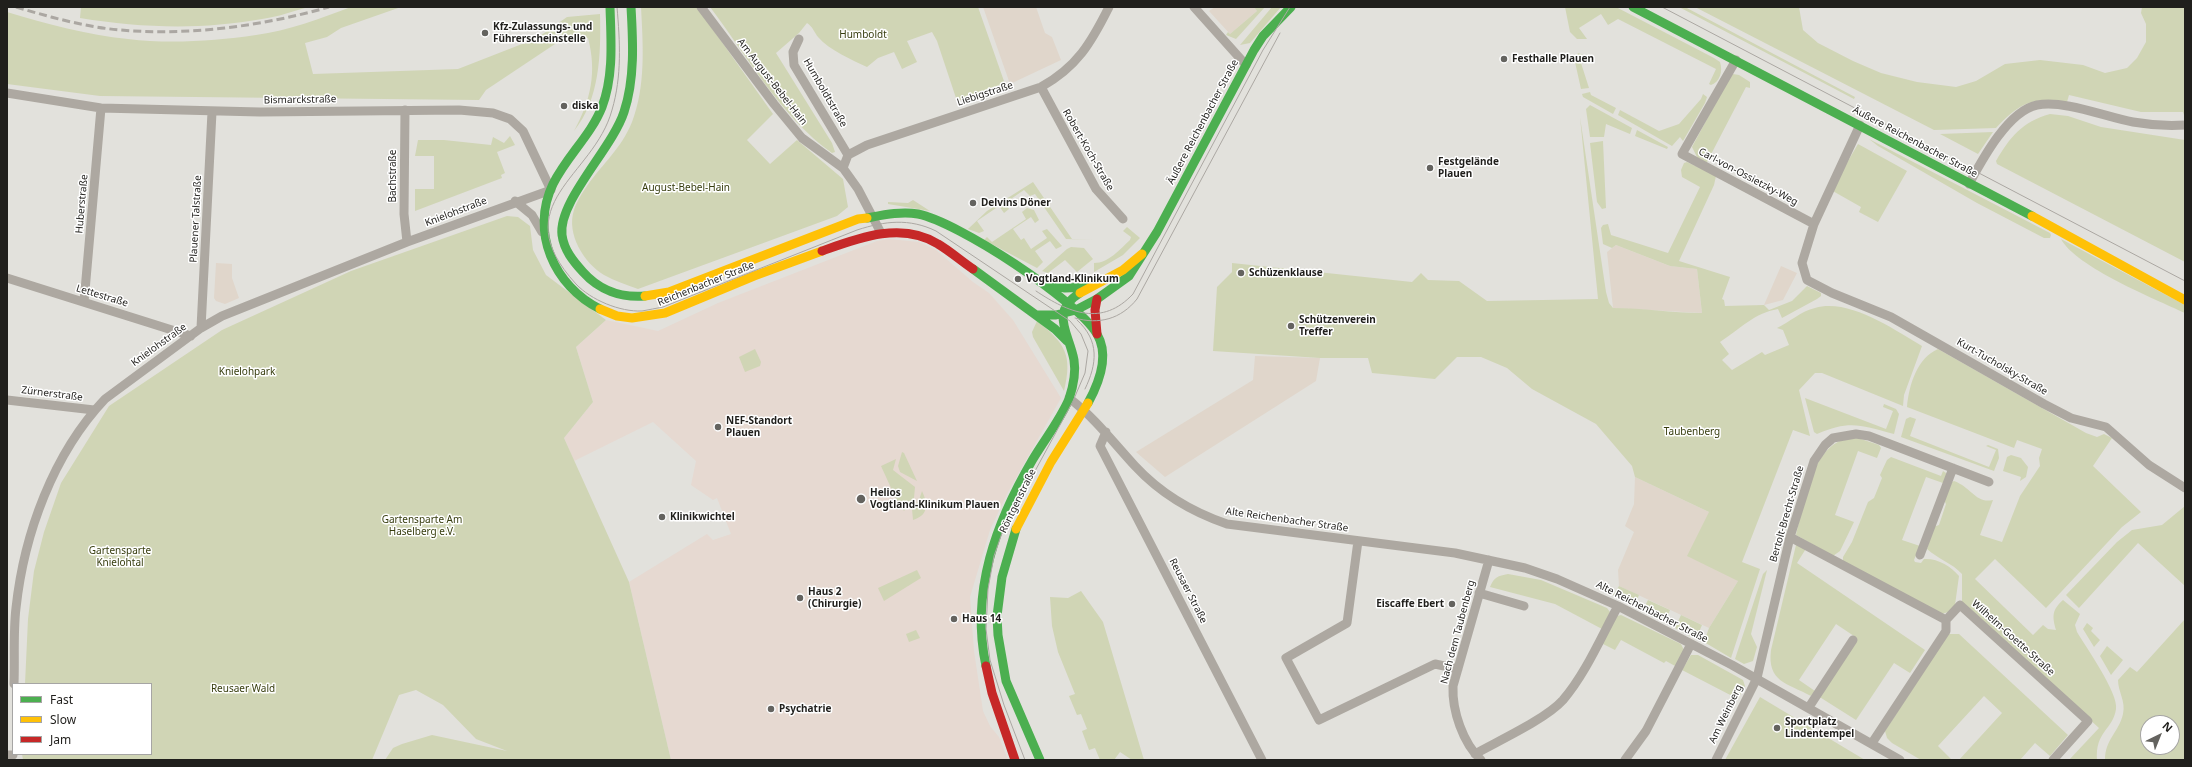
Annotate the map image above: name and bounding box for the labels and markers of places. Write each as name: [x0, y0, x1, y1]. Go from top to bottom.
place label: Kfz-Zulassungs- und Führerscheinstelle: [493, 21, 592, 44]
marker: Kfz-Zulassungs- und Führerscheinstelle: [480, 28, 490, 38]
place label: Festhalle Plauen: [1512, 53, 1594, 65]
marker: Festhalle Plauen: [1499, 54, 1509, 64]
place label: diska: [572, 100, 599, 112]
marker: diska: [559, 101, 569, 111]
place label: Festgelände Plauen: [1438, 156, 1499, 180]
marker: Festgelände Plauen: [1425, 163, 1435, 173]
place label: Delvins Döner: [981, 197, 1051, 209]
marker: Delvins Döner: [968, 198, 978, 208]
place label: Schüzenklause: [1249, 267, 1323, 279]
marker: Schüzenklause: [1236, 268, 1246, 278]
place label: Vogtland-Klinikum: [1026, 273, 1119, 285]
marker: Vogtland-Klinikum: [1013, 274, 1023, 284]
place label: Schützenverein Treffer: [1299, 314, 1376, 338]
marker: Schützenverein Treffer: [1286, 321, 1296, 331]
place label: NEF-Standort Plauen: [726, 415, 792, 438]
marker: NEF-Standort Plauen: [713, 422, 723, 432]
place label: Helios Vogtland-Klinikum Plauen: [870, 487, 999, 510]
marker: Helios Vogtland-Klinikum Plauen: [855, 493, 867, 505]
place label: Klinikwichtel: [670, 511, 735, 523]
marker: Klinikwichtel: [657, 512, 667, 522]
place label: Haus 2 (Chirurgie): [808, 586, 861, 610]
marker: Haus 2 (Chirurgie): [795, 593, 805, 603]
place label: Eiscaffe Ebert: [1376, 598, 1444, 610]
marker: Eiscaffe Ebert: [1447, 599, 1457, 609]
place label: Haus 14: [962, 613, 1001, 625]
marker: Haus 14: [949, 614, 959, 624]
place label: Psychatrie: [779, 703, 831, 715]
marker: Psychatrie: [766, 704, 776, 714]
place label: Sportplatz Lindentempel: [1785, 716, 1854, 740]
marker: Sportplatz Lindentempel: [1772, 723, 1782, 733]

